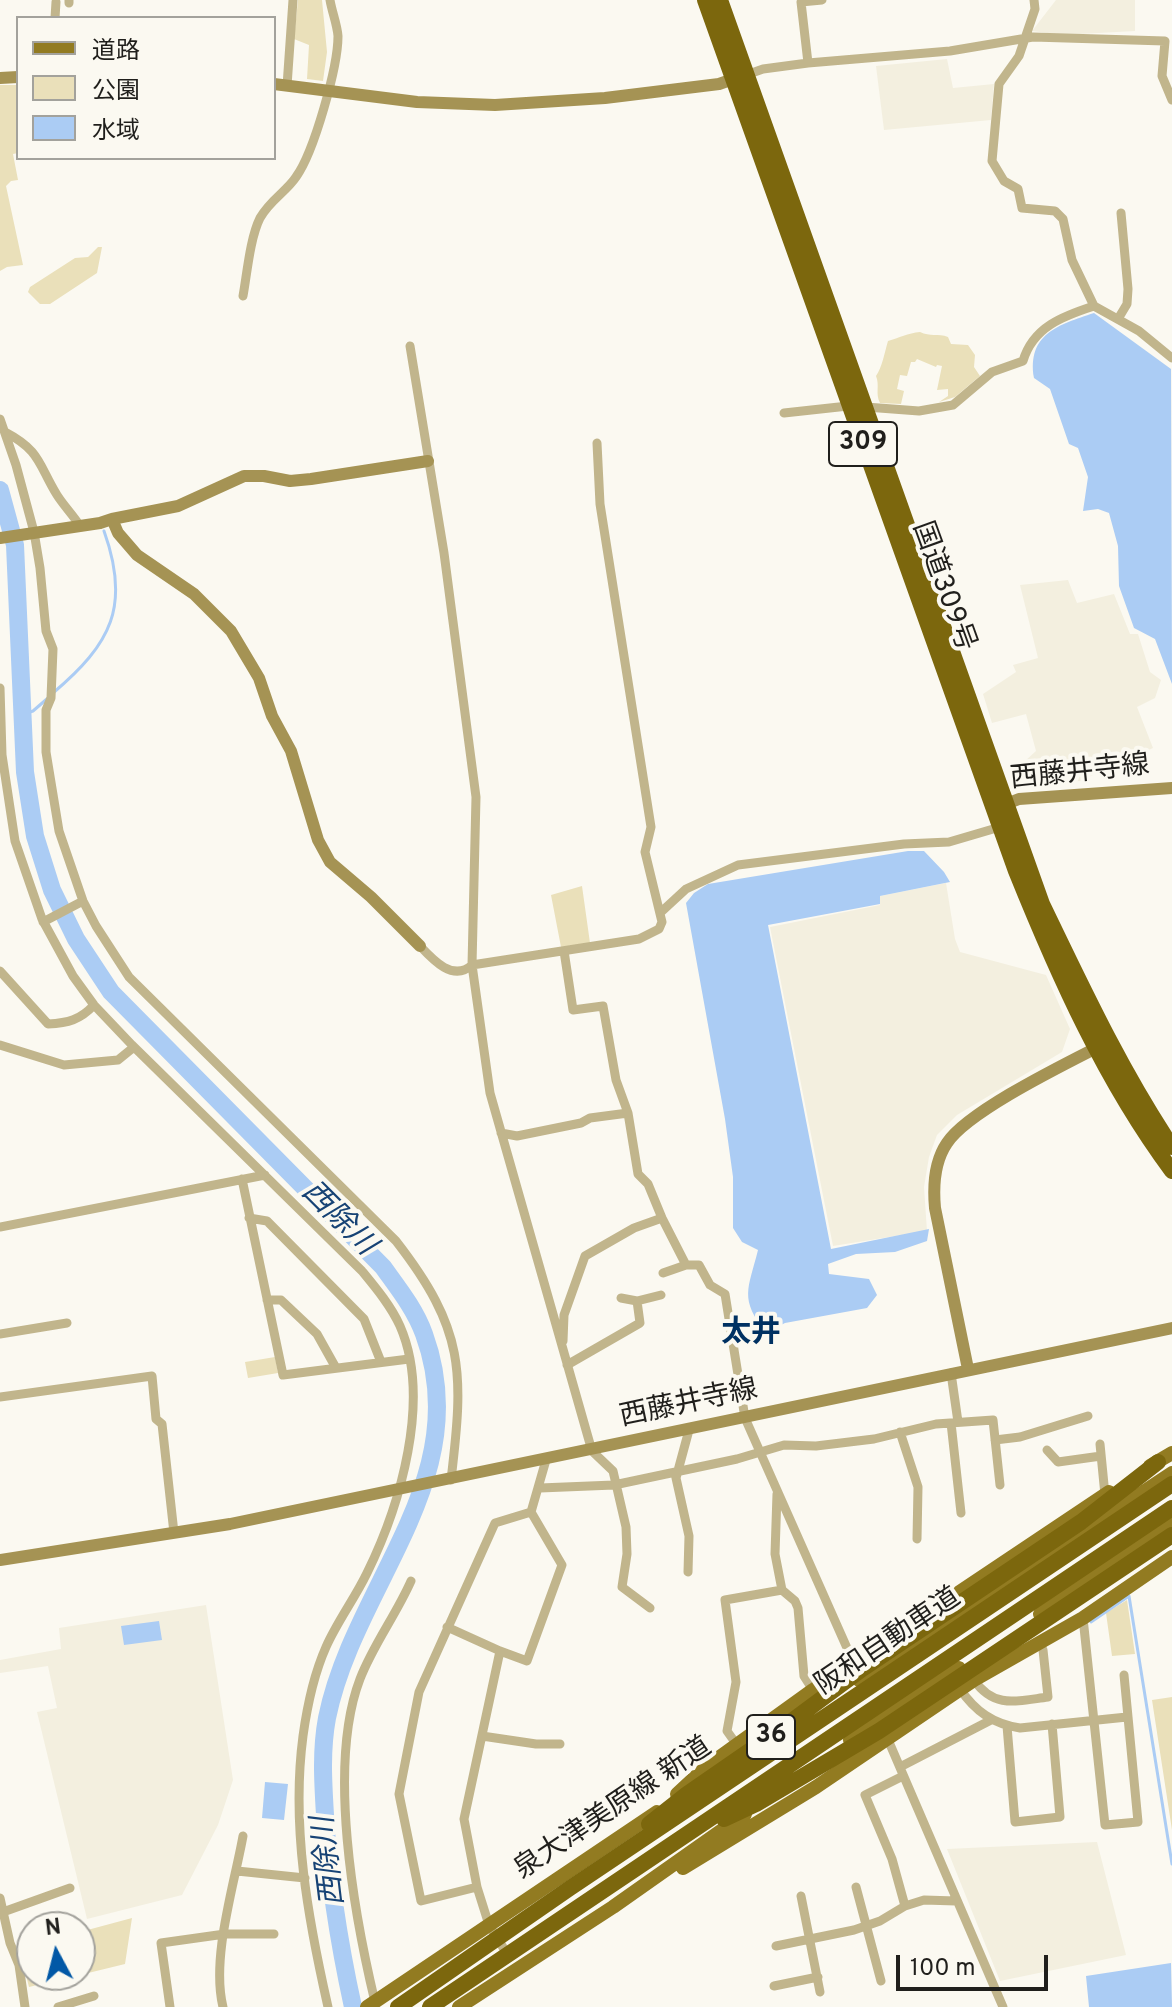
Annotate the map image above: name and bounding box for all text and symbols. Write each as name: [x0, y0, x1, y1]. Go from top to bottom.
legend: [16, 16, 276, 160]
text: 道路: [92, 37, 140, 67]
text: 公園: [92, 77, 140, 107]
text: 水域: [92, 117, 140, 147]
road number: 309: [829, 422, 897, 466]
street label: 国道309号: [903, 518, 981, 656]
street label: 西藤井寺線: [1009, 750, 1151, 798]
water label: 西除川: [292, 1175, 382, 1265]
district label: 太井: [721, 1317, 781, 1353]
street label: 西藤井寺線: [617, 1374, 761, 1436]
street label: 阪和自動車道: [810, 1582, 968, 1704]
road number: 36: [747, 1715, 795, 1759]
street label: 泉大津美原線 新道: [509, 1732, 719, 1888]
water label: 西除川: [308, 1814, 354, 1908]
north arrow: [16, 1911, 96, 1991]
text: N: [44, 1914, 63, 1943]
scale bar: [900, 1939, 1052, 1989]
text: 100 m: [910, 1954, 976, 1984]

